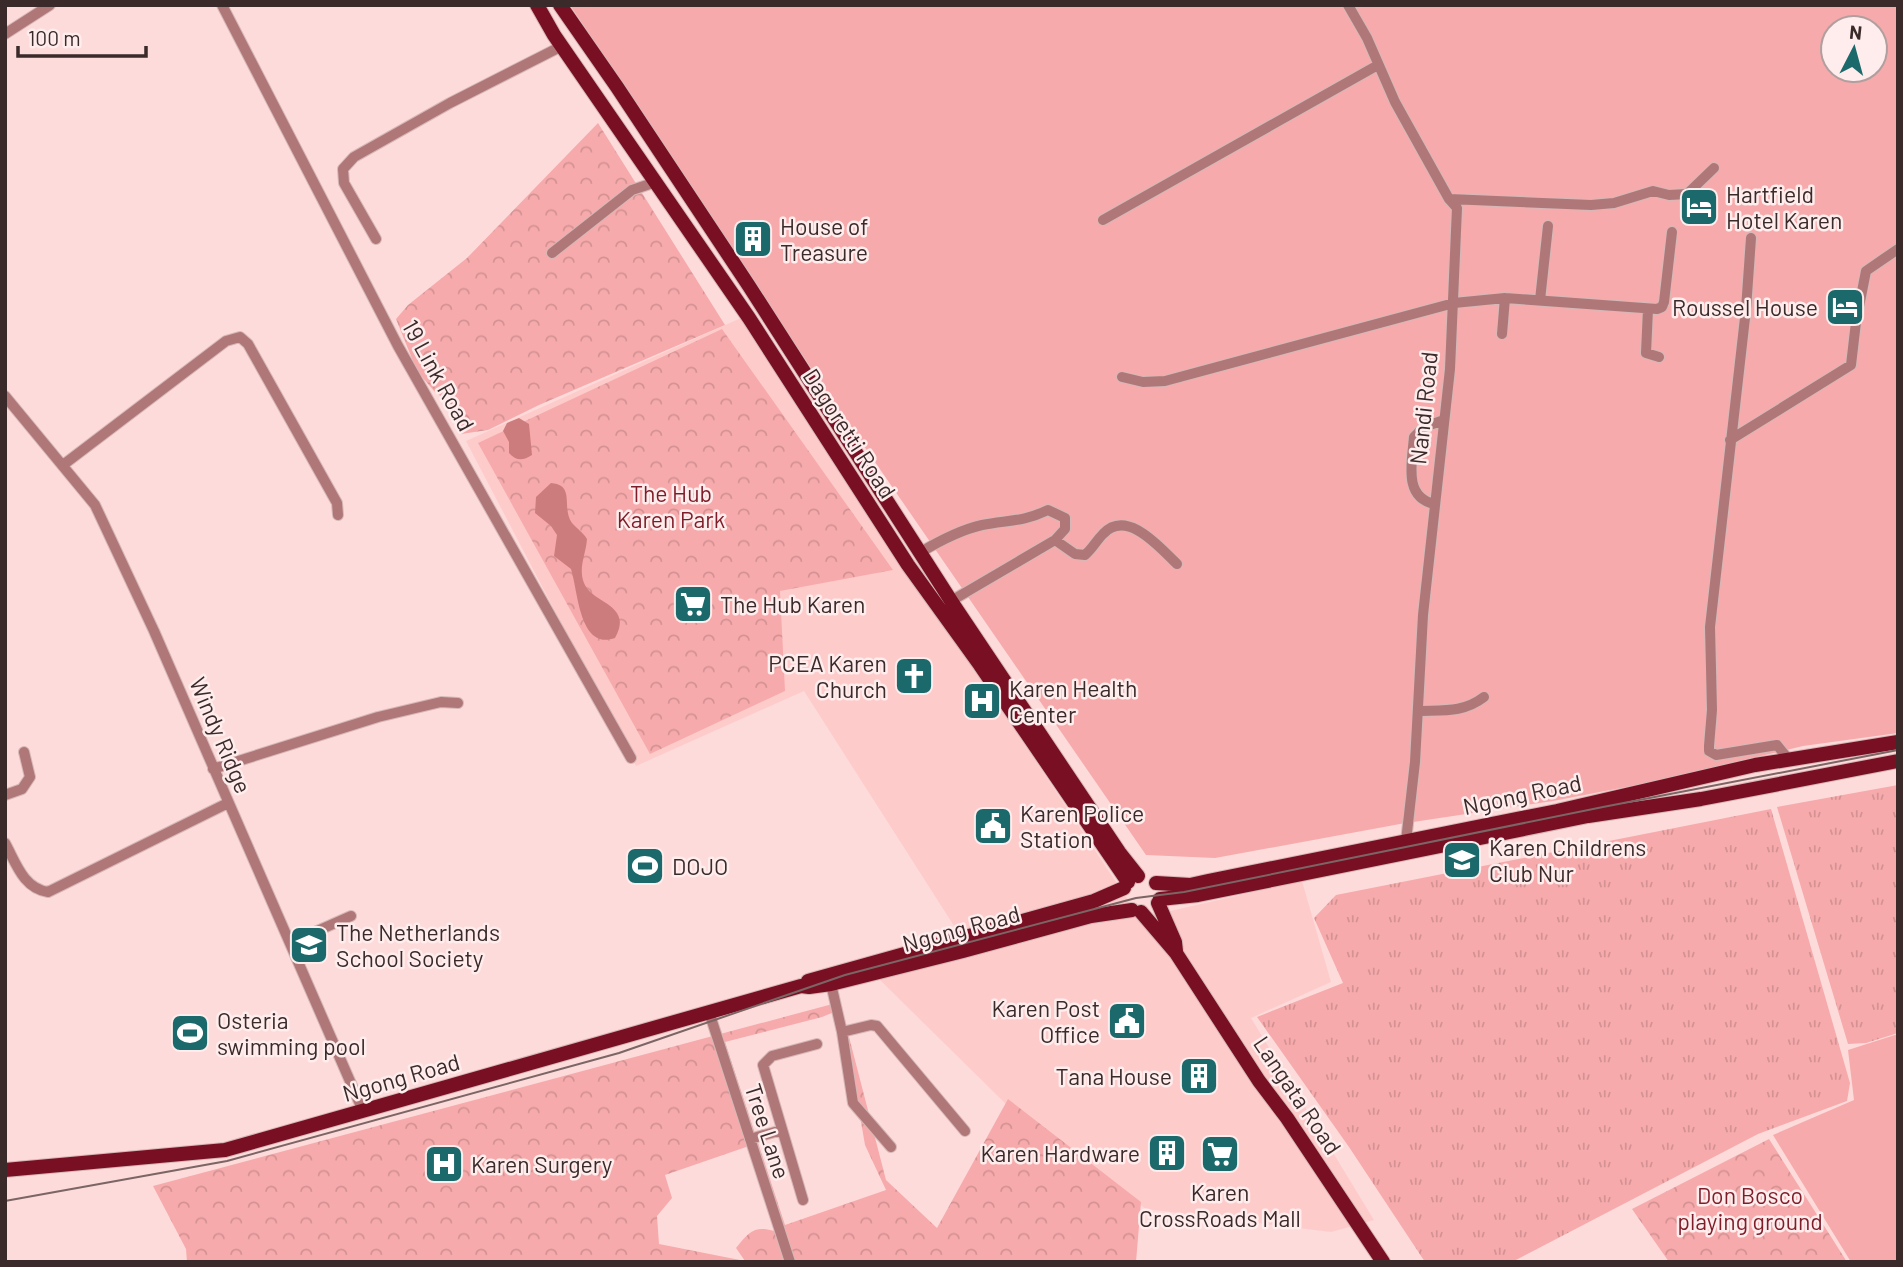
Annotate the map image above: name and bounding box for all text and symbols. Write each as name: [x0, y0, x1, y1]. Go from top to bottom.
scale bar: [18, 14, 145, 58]
north arrow: [1819, 14, 1889, 84]
text: N: [1848, 19, 1863, 44]
text: 100 m: [28, 25, 81, 50]
place label: Hartfield Hotel Karen: [1726, 180, 1842, 234]
hotel icon: Hartfield Hotel Karen: [1678, 186, 1720, 228]
place label: House of Treasure: [780, 212, 868, 266]
building icon: House of Treasure: [732, 218, 774, 260]
hotel icon: Roussel House: [1824, 286, 1866, 328]
place label: Roussel House: [1672, 293, 1818, 321]
street label: 19 Link Road: [397, 314, 481, 436]
street label: Nandi Road: [1403, 350, 1443, 466]
street label: Dagoretti Road: [798, 363, 902, 503]
park label: The Hub Karen Park: [617, 479, 725, 533]
supermarket icon: The Hub Karen: [672, 583, 714, 625]
place label: The Hub Karen: [720, 590, 865, 618]
place label: PCEA Karen Church: [768, 649, 887, 703]
church icon: PCEA Karen Church: [893, 655, 935, 697]
street label: Windy Ridge: [184, 673, 258, 797]
place label: Karen Health Center: [1009, 674, 1137, 728]
hospital icon: Karen Health Center: [961, 680, 1003, 722]
street label: Ngong Road: [1460, 768, 1584, 820]
place label: Karen Police Station: [1020, 799, 1144, 853]
public building icon: Karen Police Station: [972, 805, 1014, 847]
place label: Karen Childrens Club Nur: [1489, 833, 1646, 887]
school or university icon: Karen Childrens Club Nur: [1441, 839, 1483, 881]
sports icon: DOJO: [624, 845, 666, 887]
place label: DOJO: [672, 852, 728, 880]
street label: Ngong Road: [899, 899, 1023, 957]
place label: The Netherlands School Society: [336, 918, 500, 972]
school or university icon: The Netherlands School Society: [288, 924, 330, 966]
place label: Karen Post Office: [992, 994, 1100, 1048]
public building icon: Karen Post Office: [1106, 1000, 1148, 1042]
place label: Osteria swimming pool: [217, 1006, 366, 1060]
sports icon: Osteria swimming pool: [169, 1012, 211, 1054]
street label: Langata Road: [1248, 1030, 1348, 1160]
street label: Ngong Road: [339, 1047, 463, 1107]
building icon: Tana House: [1178, 1055, 1220, 1097]
place label: Tana House: [1056, 1062, 1172, 1090]
street label: Tree Lane: [739, 1080, 797, 1182]
building icon: Karen Hardware: [1146, 1132, 1188, 1174]
supermarket icon: Karen CrossRoads Mall: [1199, 1133, 1241, 1175]
place label: Karen Hardware: [980, 1139, 1140, 1167]
hospital icon: Karen Surgery: [423, 1143, 465, 1185]
place label: Karen Surgery: [471, 1150, 613, 1178]
place label: Karen CrossRoads Mall: [1139, 1178, 1301, 1232]
park label: Don Bosco playing ground: [1677, 1181, 1823, 1235]

